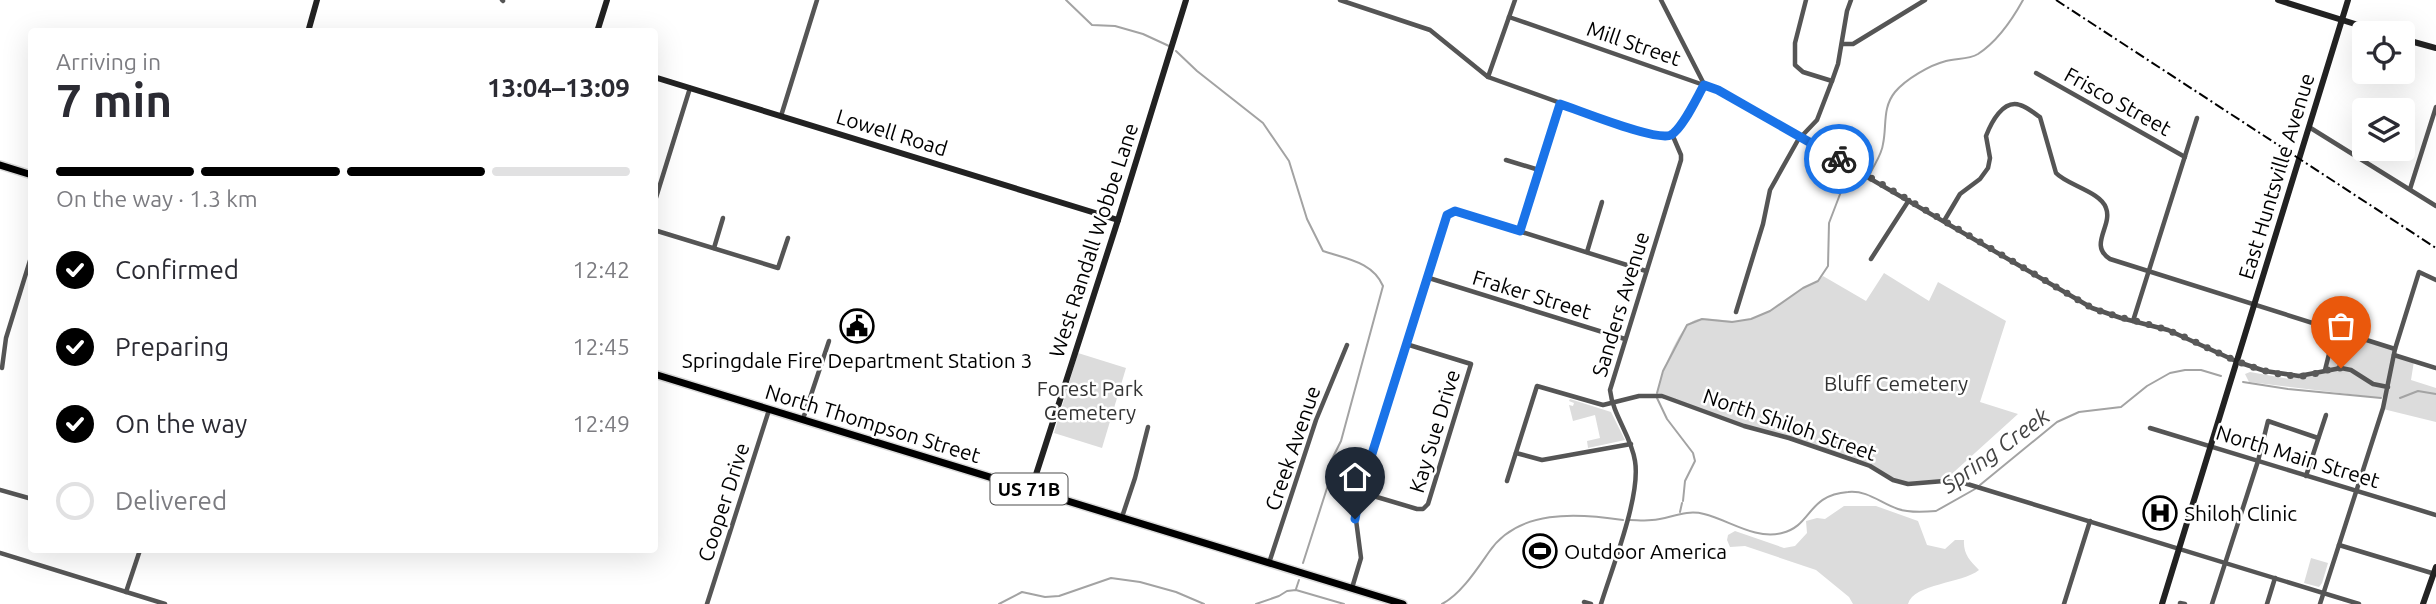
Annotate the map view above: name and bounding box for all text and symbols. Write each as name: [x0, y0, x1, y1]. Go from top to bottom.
street label: Mill Street: [1584, 16, 1684, 70]
map controls: [2352, 21, 2415, 161]
button: locate: [2352, 21, 2415, 84]
text: Arriving in: [56, 49, 161, 74]
street label: Frisco Street: [2060, 62, 2176, 140]
street label: East Huntsville Avenue: [2233, 70, 2319, 282]
text: 13:04–13:09: [487, 73, 630, 102]
text: 7 min: [56, 74, 172, 126]
button: layers: [2352, 98, 2415, 161]
street label: Lowell Road: [833, 104, 951, 160]
street label: West Randall Wobbe Lane: [1044, 120, 1142, 360]
courier: [1804, 124, 1874, 194]
icon: bike: [1820, 140, 1858, 178]
text: On the way · 1.3 km: [56, 186, 258, 211]
street label: Sanders Avenue: [1587, 229, 1653, 379]
icon: check: [56, 251, 94, 289]
text: Confirmed: [115, 255, 239, 284]
text: 12:42: [572, 257, 630, 282]
street label: Fraker Street: [1470, 265, 1594, 323]
pin: [2311, 296, 2371, 368]
public building icon: Springdale Fire Department Station 3: [838, 307, 876, 345]
icon: bag: [2322, 307, 2360, 345]
icon: check: [56, 328, 94, 366]
text: Preparing: [115, 332, 229, 361]
text: 12:45: [572, 334, 630, 359]
place label: Springdale Fire Department Station 3: [682, 348, 1032, 372]
street label: Kay Sue Drive: [1404, 367, 1464, 495]
park label: Bluff Cemetery: [1824, 371, 1968, 395]
park label: Forest Park Cemetery: [1037, 376, 1144, 424]
street label: North Thompson Street: [763, 379, 983, 467]
street label: Creek Avenue: [1259, 383, 1325, 513]
street label: North Shiloh Street: [1700, 383, 1880, 465]
water label: Spring Creek: [1935, 402, 2054, 498]
icon: check: [56, 405, 94, 443]
text: On the way: [115, 409, 247, 438]
text: 12:49: [572, 411, 630, 436]
street label: North Main Street: [2213, 420, 2383, 492]
street label: Cooper Drive: [692, 439, 754, 565]
pin: [1325, 447, 1385, 519]
icon: home: [1336, 458, 1374, 496]
road number: US 71B: [990, 474, 1068, 504]
text: Delivered: [115, 486, 227, 515]
hospital icon: Shiloh Clinic: [2141, 494, 2179, 532]
place label: Shiloh Clinic: [2184, 501, 2297, 525]
sports icon: Outdoor America: [1521, 532, 1559, 570]
place label: Outdoor America: [1564, 539, 1727, 563]

